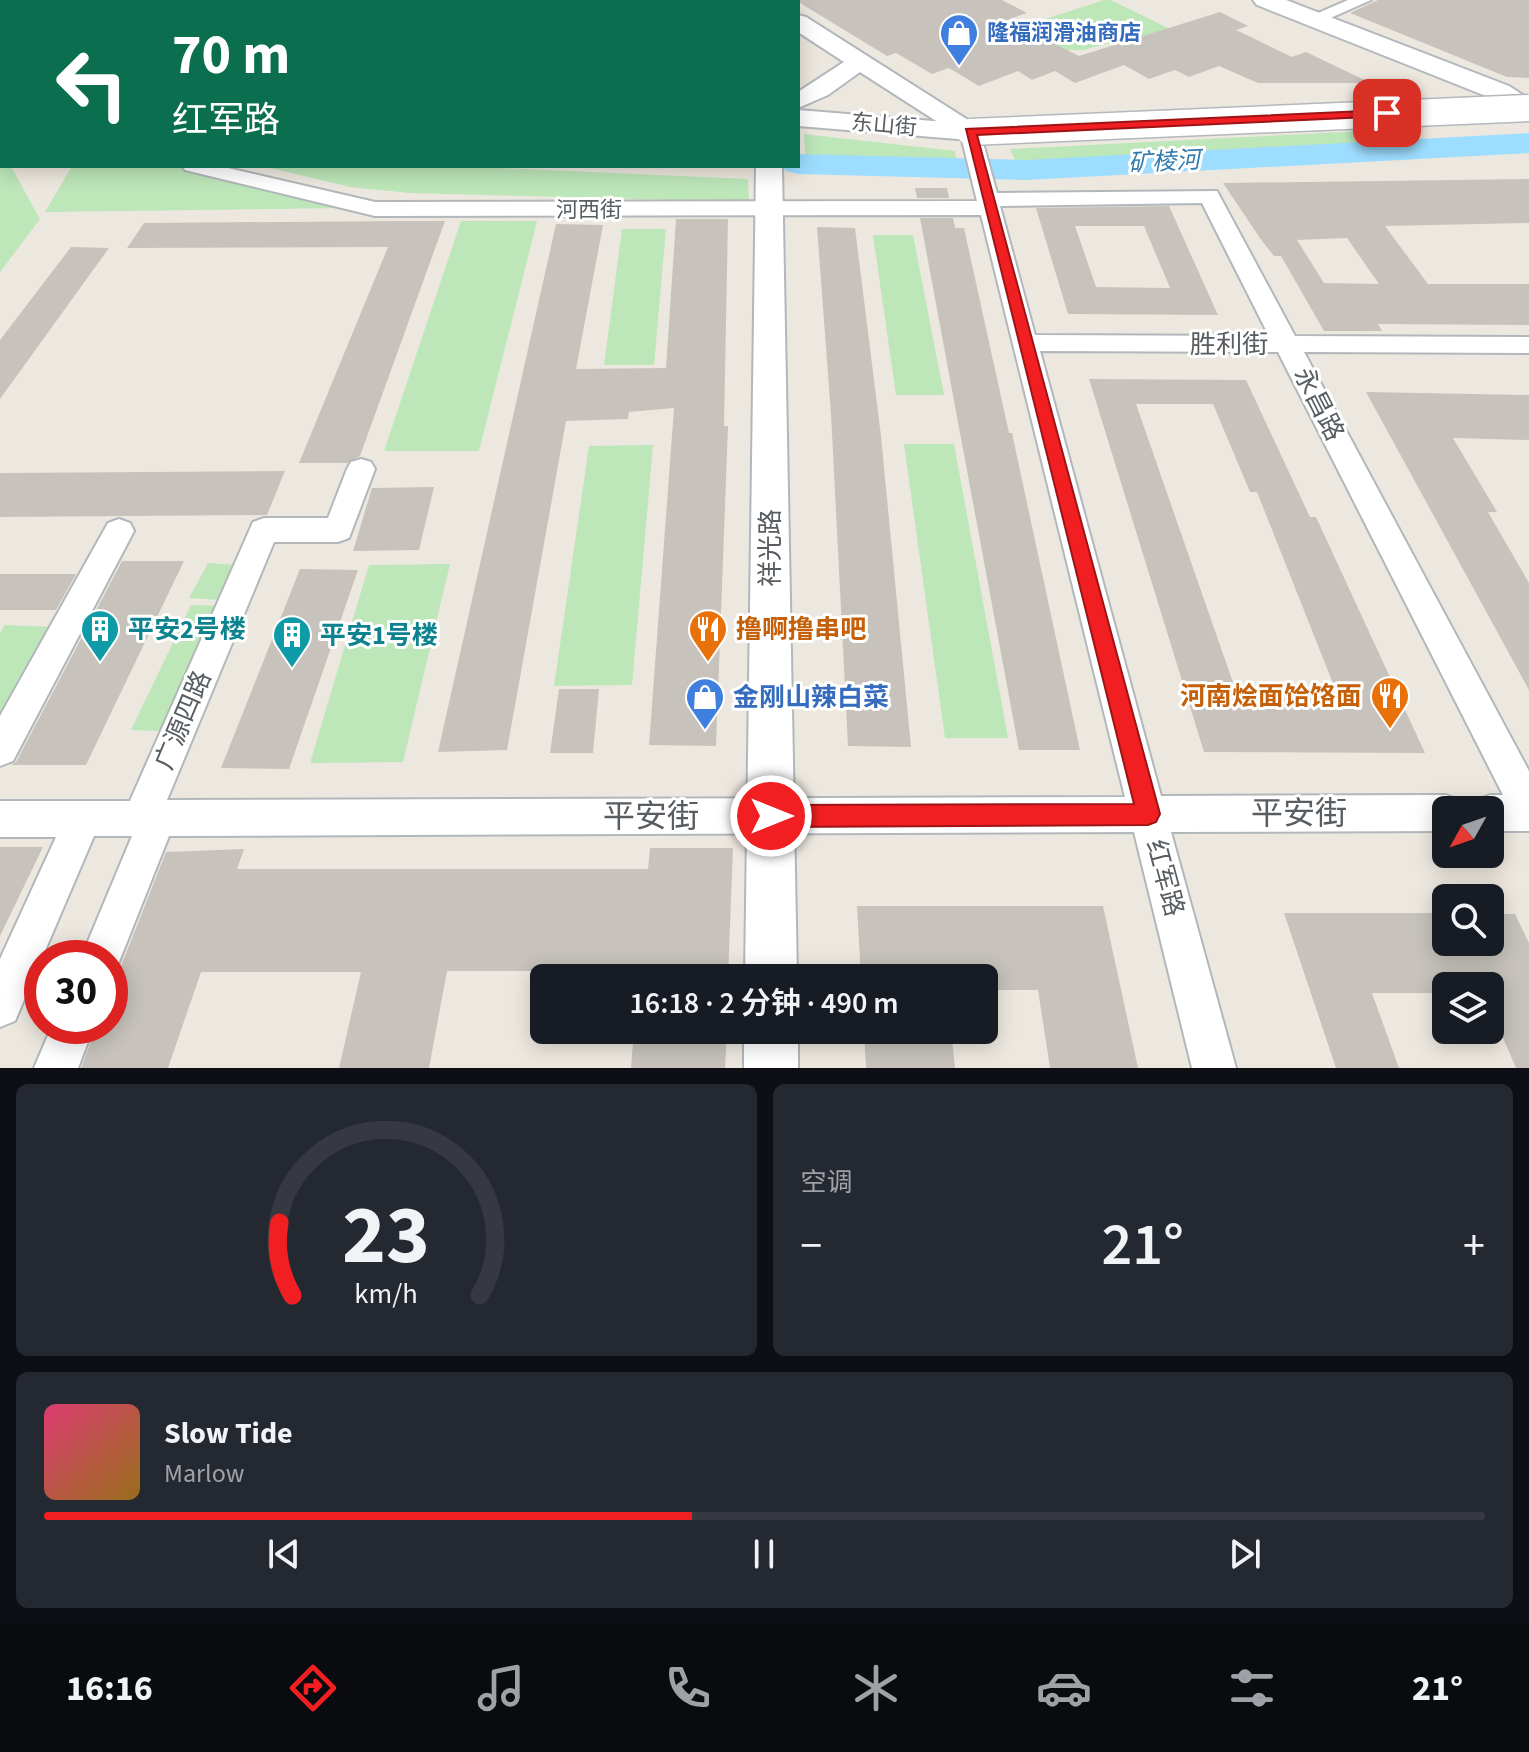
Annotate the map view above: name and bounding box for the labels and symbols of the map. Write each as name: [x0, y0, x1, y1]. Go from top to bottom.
shop icon: 隆福润滑油商店: [938, 12, 980, 67]
place label: 隆福润滑油商店: [987, 17, 1141, 49]
pin: [1353, 79, 1421, 147]
street label: 东山街: [850, 106, 918, 144]
water label: 矿棱河: [1127, 142, 1205, 181]
street label: 河西街: [556, 194, 622, 226]
street label: 胜利街: [1190, 326, 1268, 363]
street label: 永昌路: [1285, 361, 1353, 447]
street label: 祥光路: [752, 509, 789, 587]
building icon: 平安2号楼: [79, 608, 121, 663]
restaurant icon: 撸啊撸串吧: [687, 608, 729, 663]
place label: 平安2号楼: [128, 611, 246, 648]
place label: 撸啊撸串吧: [736, 611, 866, 648]
building icon: 平安1号楼: [271, 614, 313, 669]
place label: 平安1号楼: [320, 617, 438, 654]
street label: 广源四路: [146, 665, 220, 775]
restaurant icon: 河南烩面饸饹面: [1369, 675, 1411, 730]
shop icon: 金刚山辣白菜: [684, 676, 726, 731]
place label: 河南烩面饸饹面: [1180, 678, 1362, 715]
place label: 金刚山辣白菜: [733, 679, 889, 716]
position arrow: [729, 774, 813, 858]
street label: 平安街: [1251, 791, 1347, 837]
street label: 平安街: [603, 794, 699, 840]
north arrow: [1432, 796, 1504, 868]
street label: 红军路: [1137, 836, 1193, 920]
speed limit sign: 30: [24, 940, 128, 1044]

